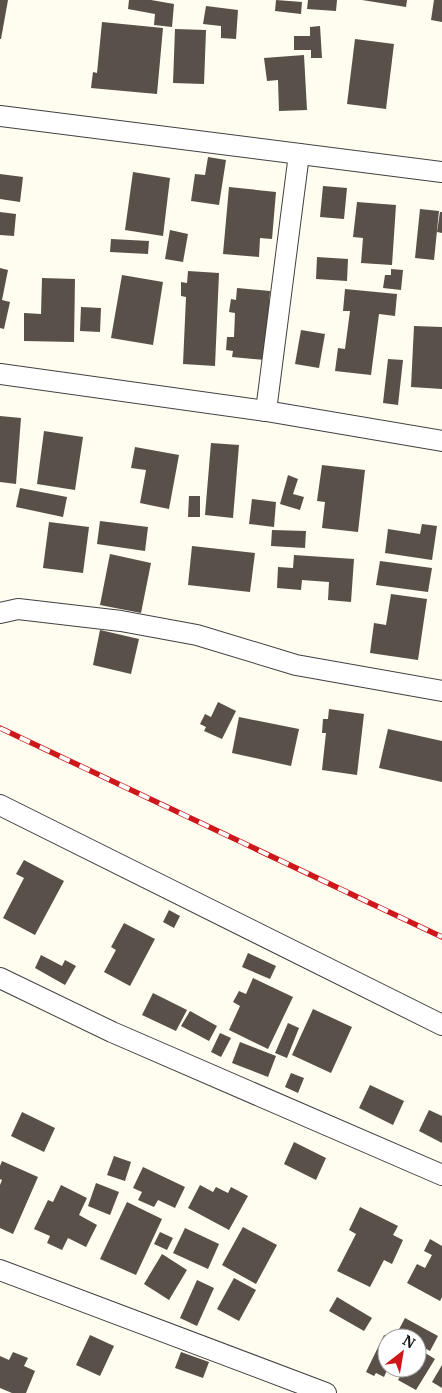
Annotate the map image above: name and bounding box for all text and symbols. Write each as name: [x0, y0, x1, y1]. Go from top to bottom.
north arrow: [377, 1328, 427, 1378]
text: N: [399, 1331, 418, 1352]

